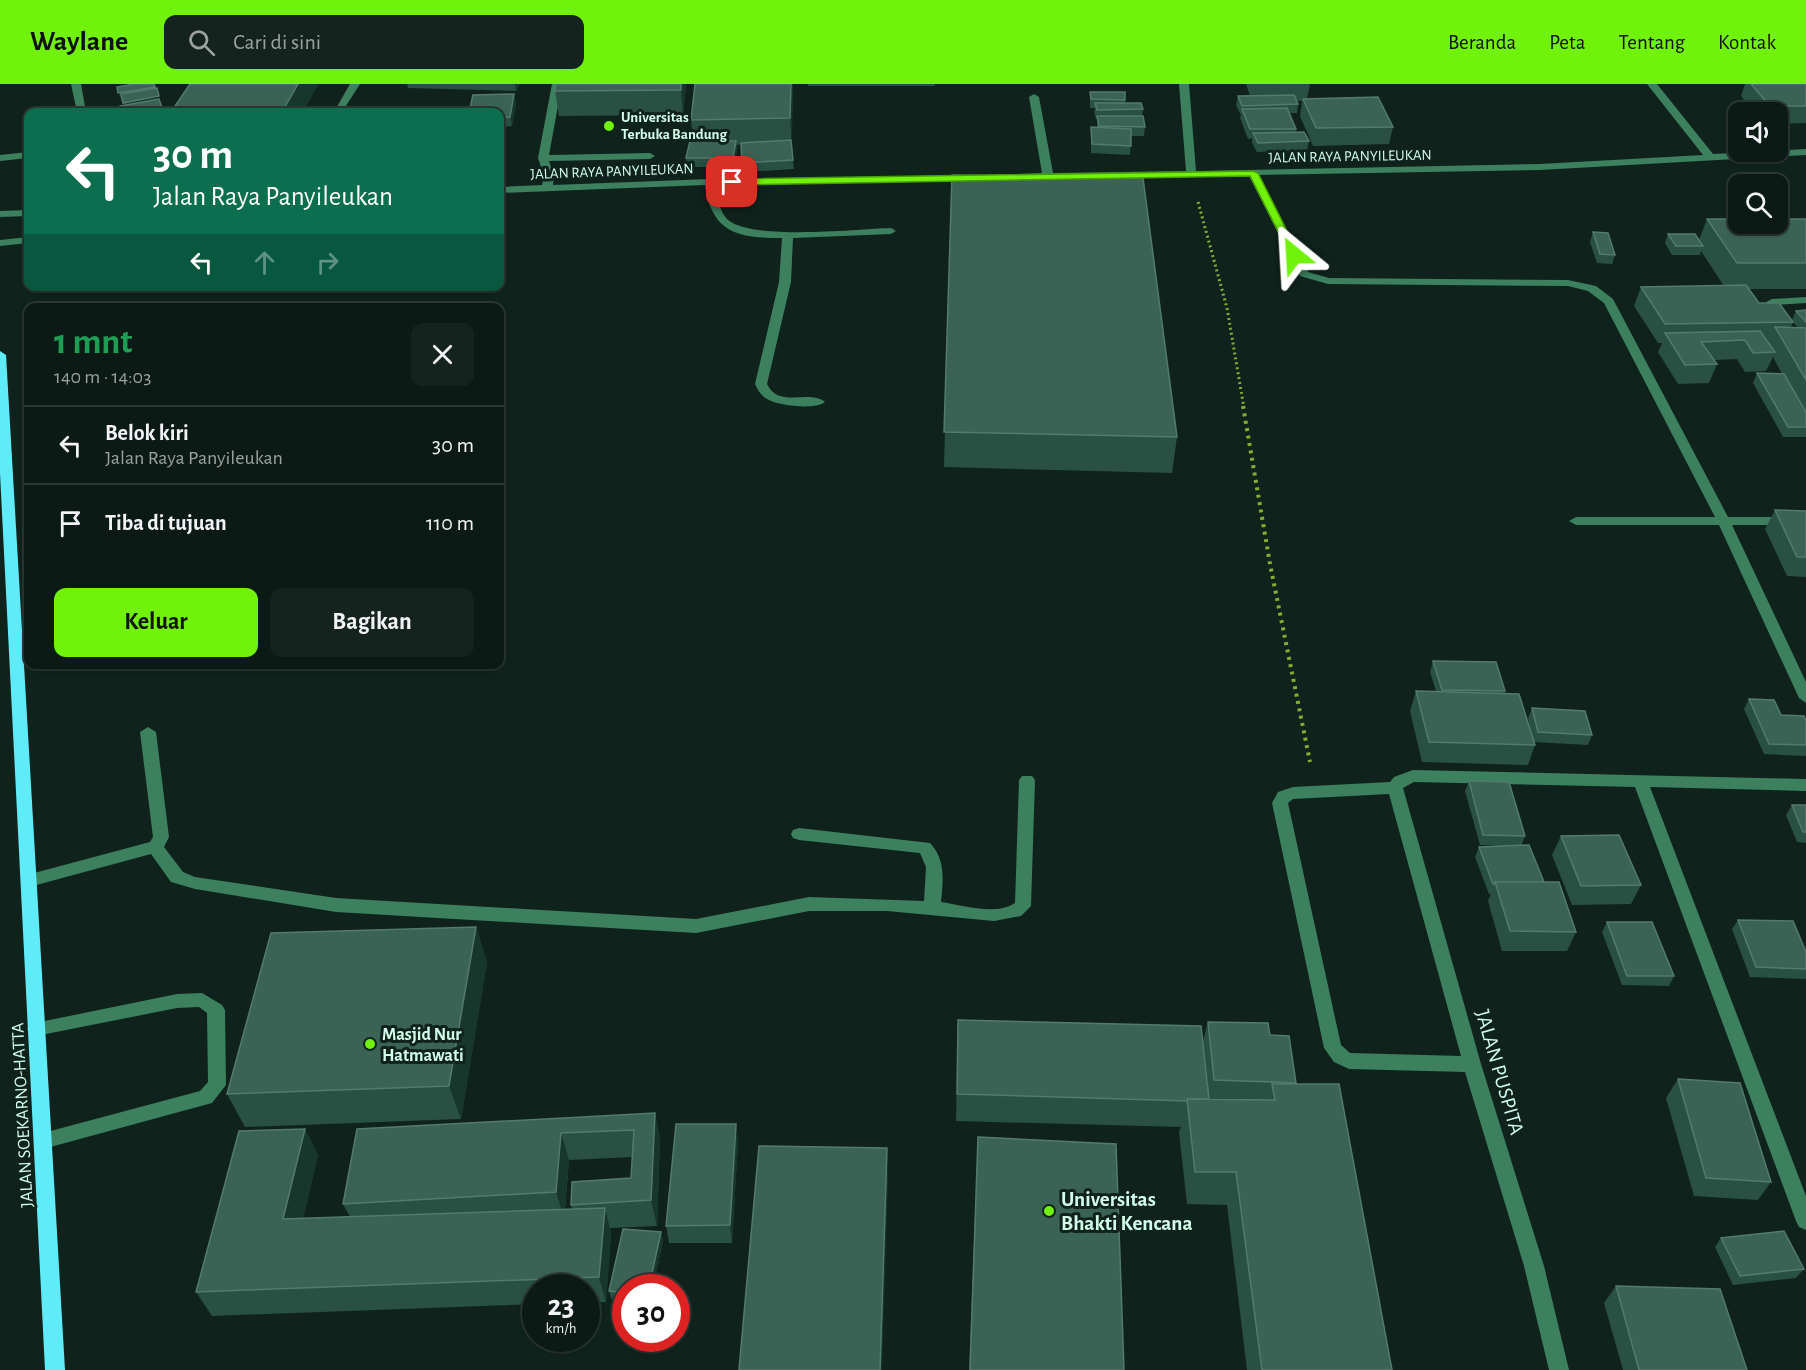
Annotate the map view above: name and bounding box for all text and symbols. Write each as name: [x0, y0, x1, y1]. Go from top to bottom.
search box: [164, 15, 584, 69]
icon: search: [185, 26, 218, 59]
text: Waylane: [30, 28, 128, 56]
text: Cari di sini: [233, 31, 321, 53]
text: Beranda: [1448, 32, 1516, 53]
text: Peta: [1549, 32, 1585, 53]
text: Tentang: [1618, 32, 1685, 53]
text: Kontak: [1718, 32, 1776, 53]
map controls: [1728, 102, 1788, 234]
button: sound: [1728, 102, 1788, 162]
place label: Universitas Terbuka Bandung: [621, 110, 727, 142]
marker: Universitas Terbuka Bandung: [602, 119, 616, 133]
icon: left: [54, 132, 132, 210]
text: 30 m: [153, 134, 233, 176]
street label: JALAN RAYA PANYILEUKAN: [1268, 148, 1432, 165]
pin: [706, 156, 757, 207]
street label: JALAN RAYA PANYILEUKAN: [530, 161, 694, 182]
icon: arrive: [715, 165, 748, 198]
button: search: [1728, 174, 1788, 234]
text: Jalan Raya Panyileukan: [153, 183, 393, 210]
position arrow: [1262, 223, 1326, 287]
icon: left: [185, 246, 218, 279]
icon: ahead: [248, 246, 281, 279]
icon: right: [311, 246, 344, 279]
button: close: [411, 323, 474, 386]
text: 1 mnt: [54, 324, 132, 360]
text: 140 m · 14:03: [54, 367, 151, 387]
text: Belok kiri: [105, 422, 189, 444]
icon: left: [54, 429, 87, 462]
text: 30 m: [432, 434, 474, 456]
text: Jalan Raya Panyileukan: [105, 448, 283, 468]
icon: arrive: [54, 507, 87, 540]
text: Tiba di tujuan: [105, 512, 227, 534]
text: 110 m: [426, 512, 474, 534]
button: Keluar: [54, 588, 258, 657]
button: Bagikan: [270, 588, 474, 657]
street label: JALAN PUSPITA: [1472, 1007, 1527, 1137]
street label: JALAN SOEKARNO-HATTA: [9, 1021, 37, 1208]
place label: Masjid Nur Hatmawati: [382, 1026, 464, 1065]
marker: Masjid Nur Hatmawati: [363, 1037, 377, 1051]
place label: Universitas Bhakti Kencana: [1061, 1189, 1192, 1234]
marker: Universitas Bhakti Kencana: [1042, 1204, 1056, 1218]
speed limit sign: 30: [612, 1274, 690, 1352]
text: 23: [547, 1291, 575, 1321]
text: km/h: [546, 1321, 576, 1336]

